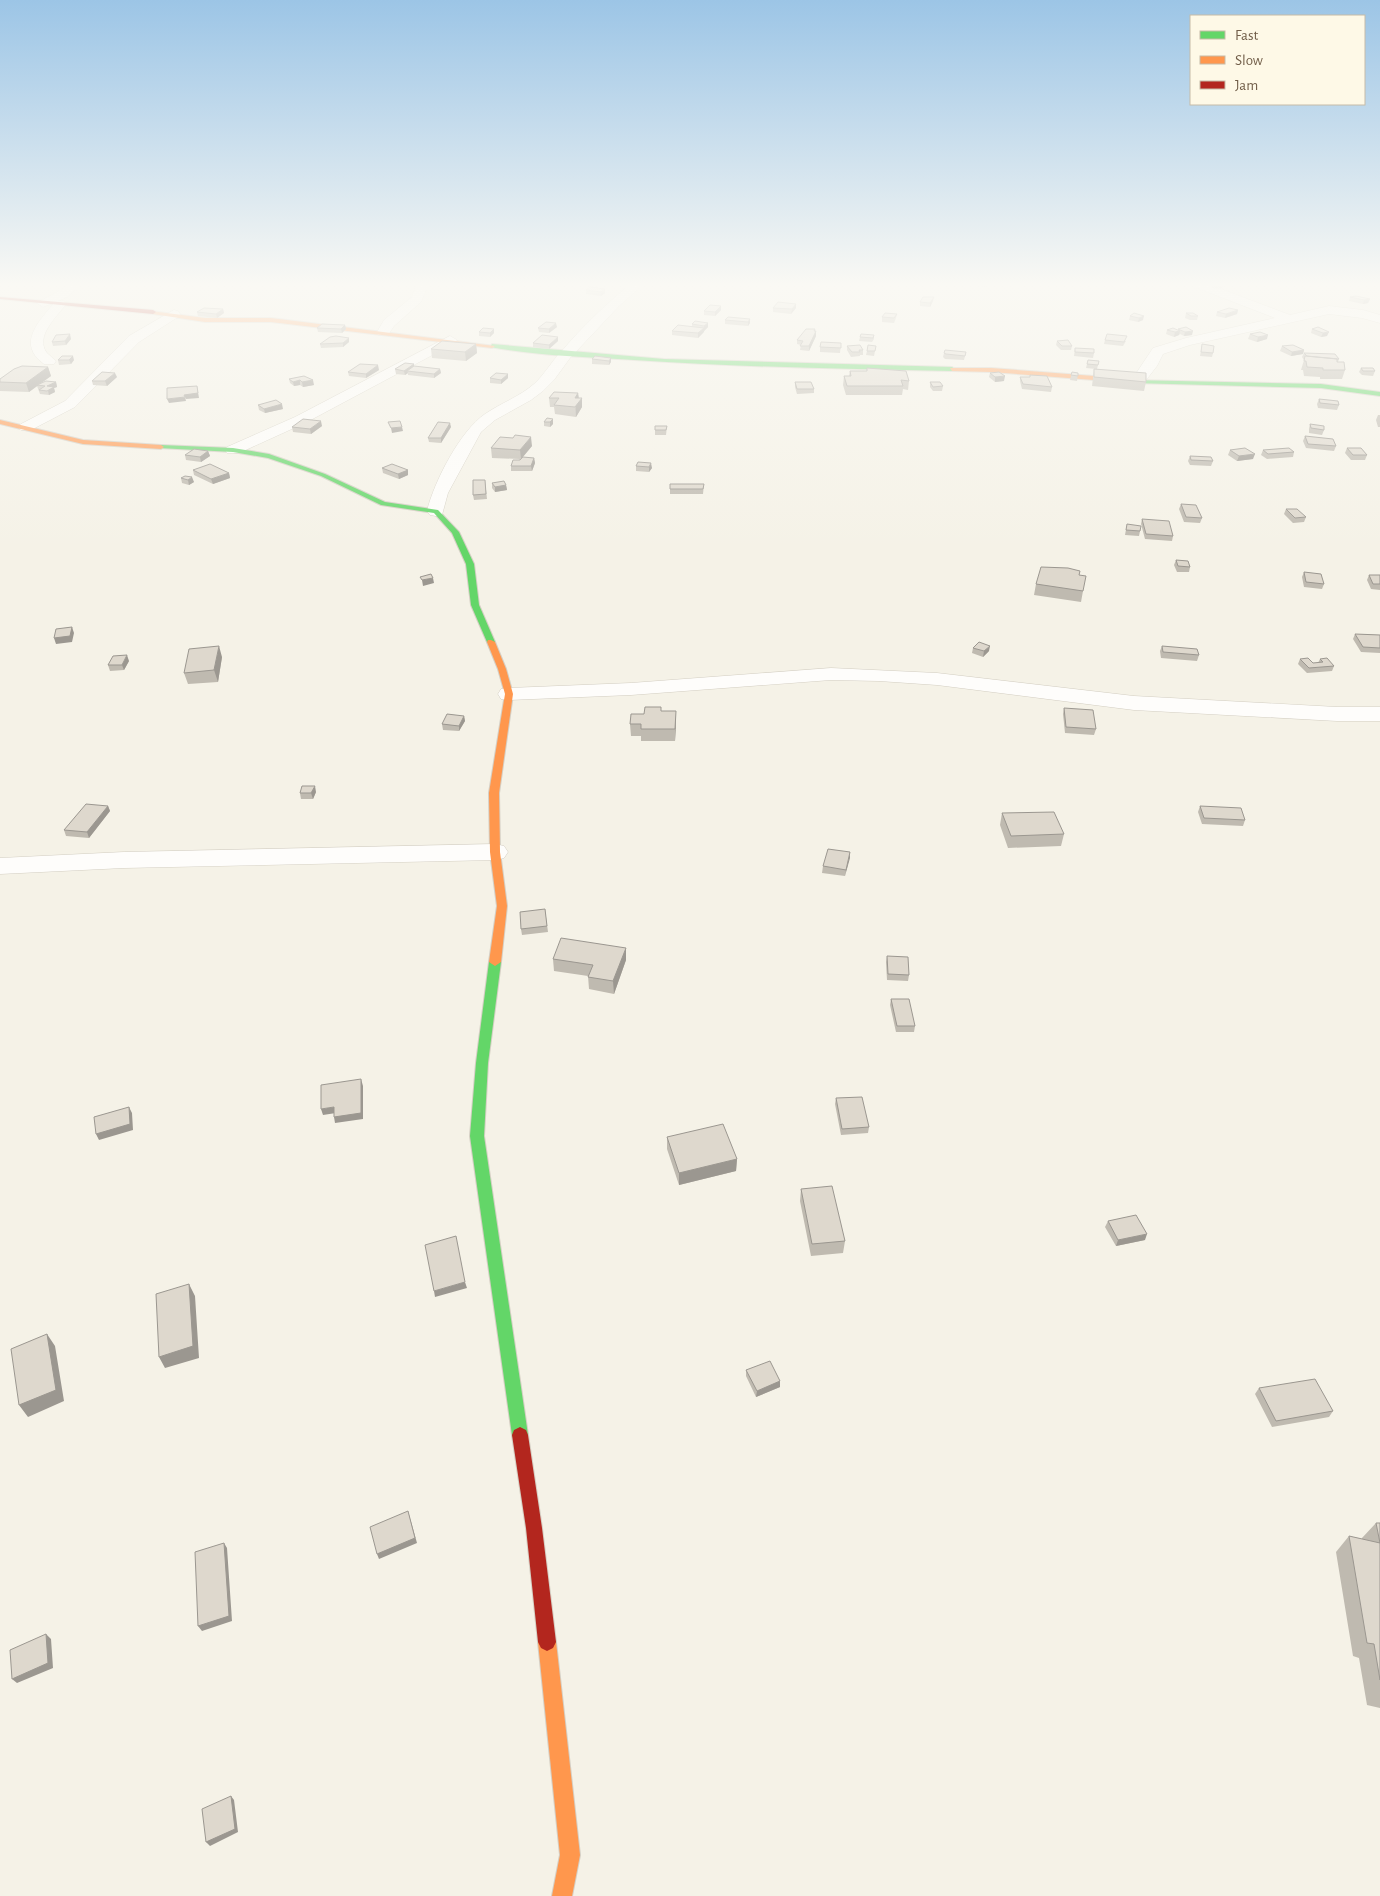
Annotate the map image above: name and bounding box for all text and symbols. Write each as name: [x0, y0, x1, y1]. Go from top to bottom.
legend: [1190, 15, 1365, 105]
text: Fast: [1235, 28, 1259, 43]
text: Slow: [1235, 53, 1263, 68]
text: Jam: [1235, 78, 1258, 93]

